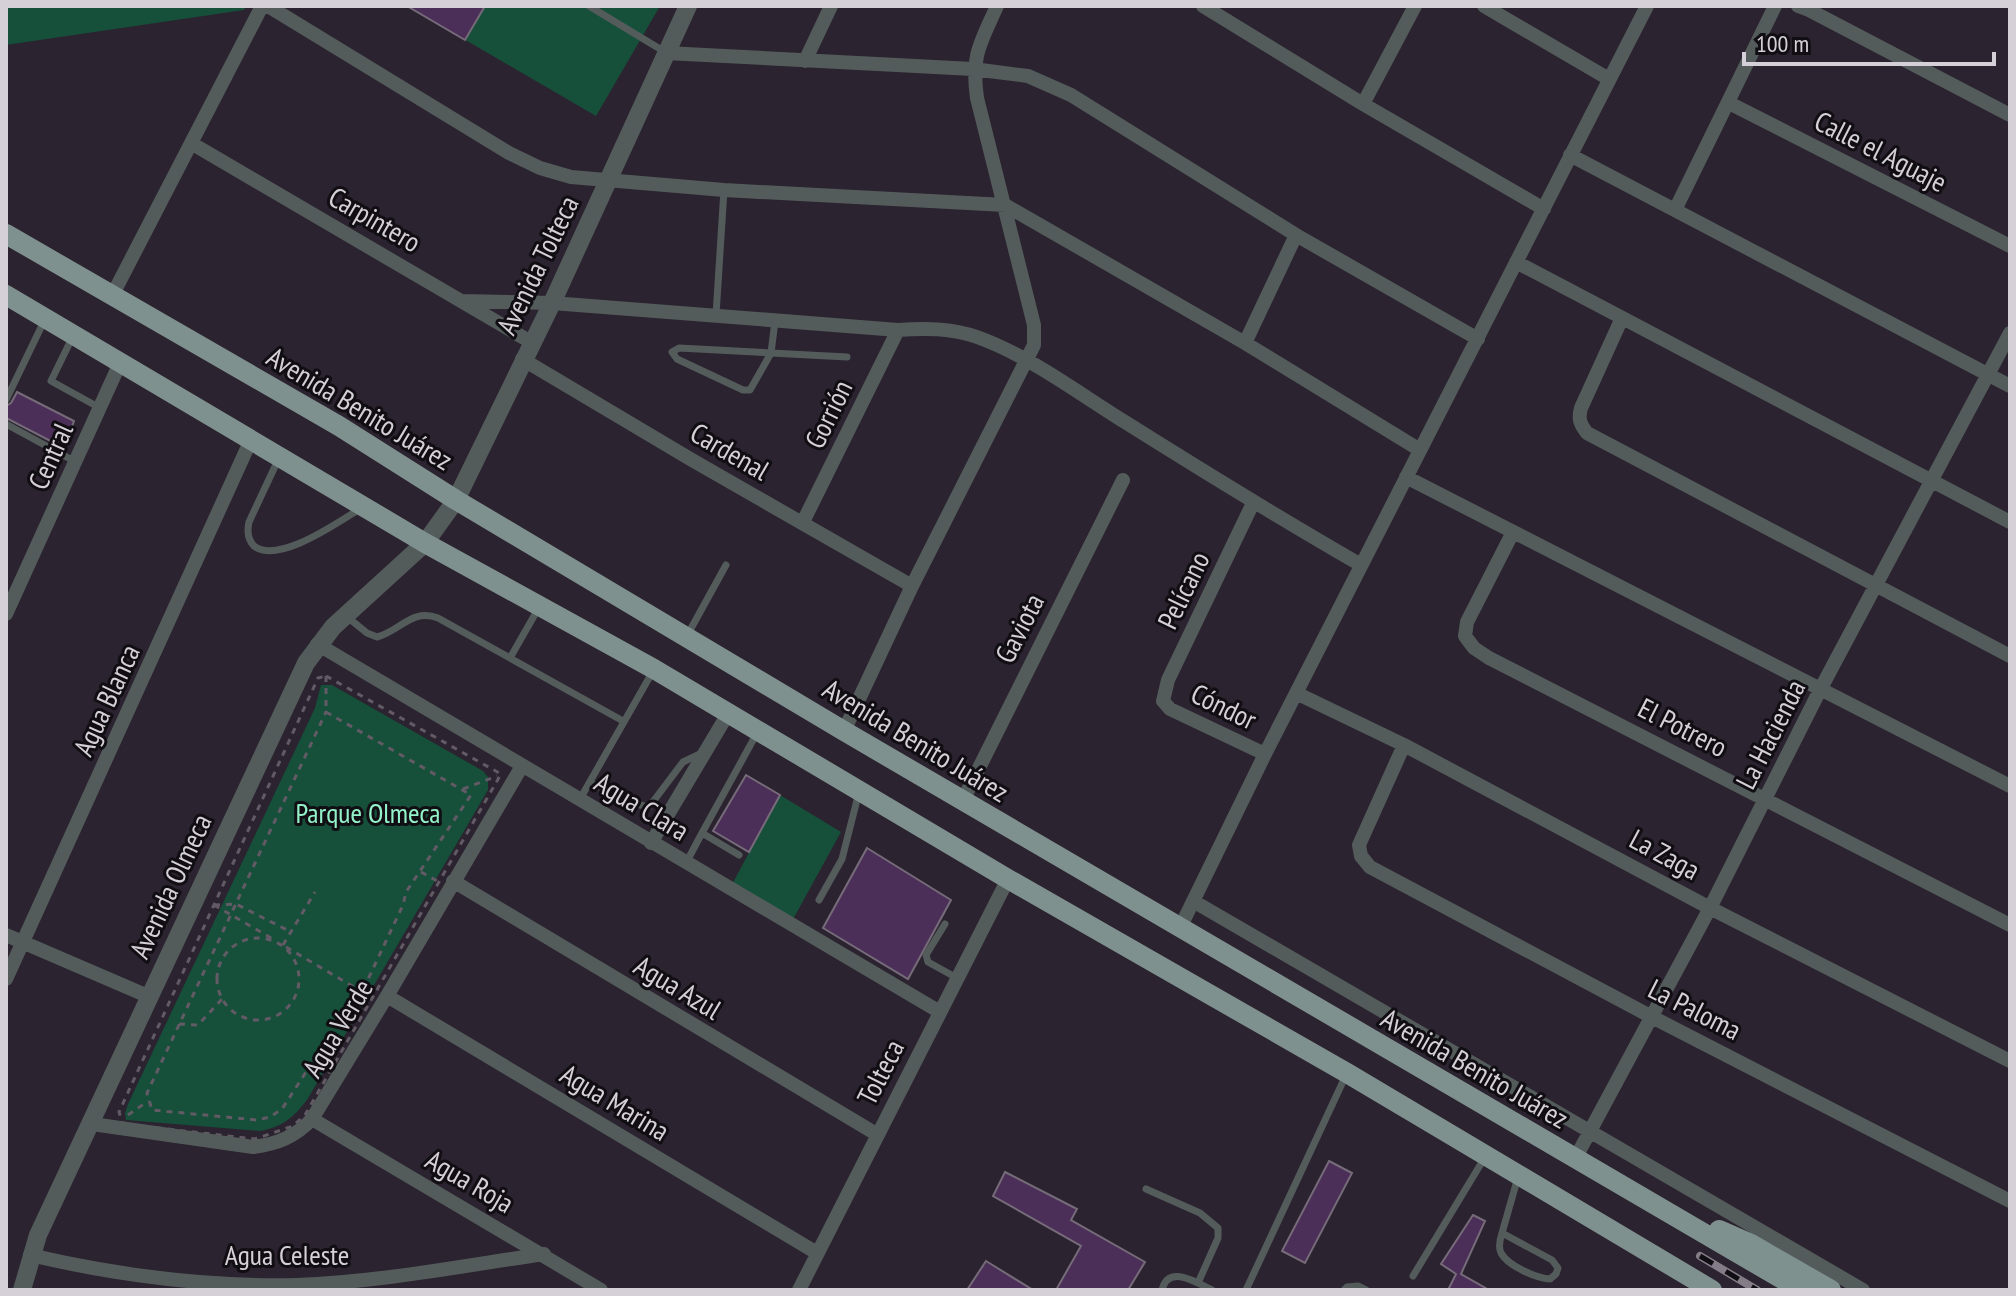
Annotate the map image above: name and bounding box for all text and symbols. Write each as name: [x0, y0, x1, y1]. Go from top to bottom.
scale bar: [1744, 16, 1994, 66]
text: 100 m: [1756, 28, 1809, 59]
street label: Calle el Aguaje: [1809, 102, 1953, 200]
street label: Carpintero: [322, 178, 428, 260]
street label: Avenida Tolteca: [488, 190, 586, 340]
street label: Avenida Benito Juárez: [260, 338, 460, 478]
street label: Gorrión: [796, 374, 860, 454]
street label: Cardenal: [684, 414, 776, 489]
street label: Central: [19, 417, 81, 495]
street label: Pelícano: [1148, 545, 1218, 635]
street label: Gaviota: [986, 587, 1052, 669]
street label: Agua Blanca: [64, 638, 148, 762]
street label: Avenida Benito Juárez: [816, 670, 1016, 810]
street label: La Hacienda: [1727, 673, 1813, 795]
street label: Cóndor: [1185, 674, 1263, 738]
street label: El Potrero: [1632, 689, 1734, 765]
street label: Agua Clara: [588, 763, 696, 849]
park label: Parque Olmeca: [295, 794, 441, 831]
street label: Avenida Olmeca: [120, 808, 220, 964]
street label: La Zaga: [1624, 820, 1706, 888]
street label: Agua Azul: [628, 947, 729, 1028]
street label: La Paloma: [1642, 970, 1748, 1048]
street label: Agua Verde: [293, 972, 381, 1084]
street label: Avenida Benito Juárez: [1375, 999, 1575, 1137]
street label: Tolteca: [848, 1033, 912, 1111]
street label: Agua Marina: [554, 1055, 676, 1149]
street label: Agua Roja: [419, 1141, 521, 1221]
street label: Agua Celeste: [225, 1236, 349, 1273]

